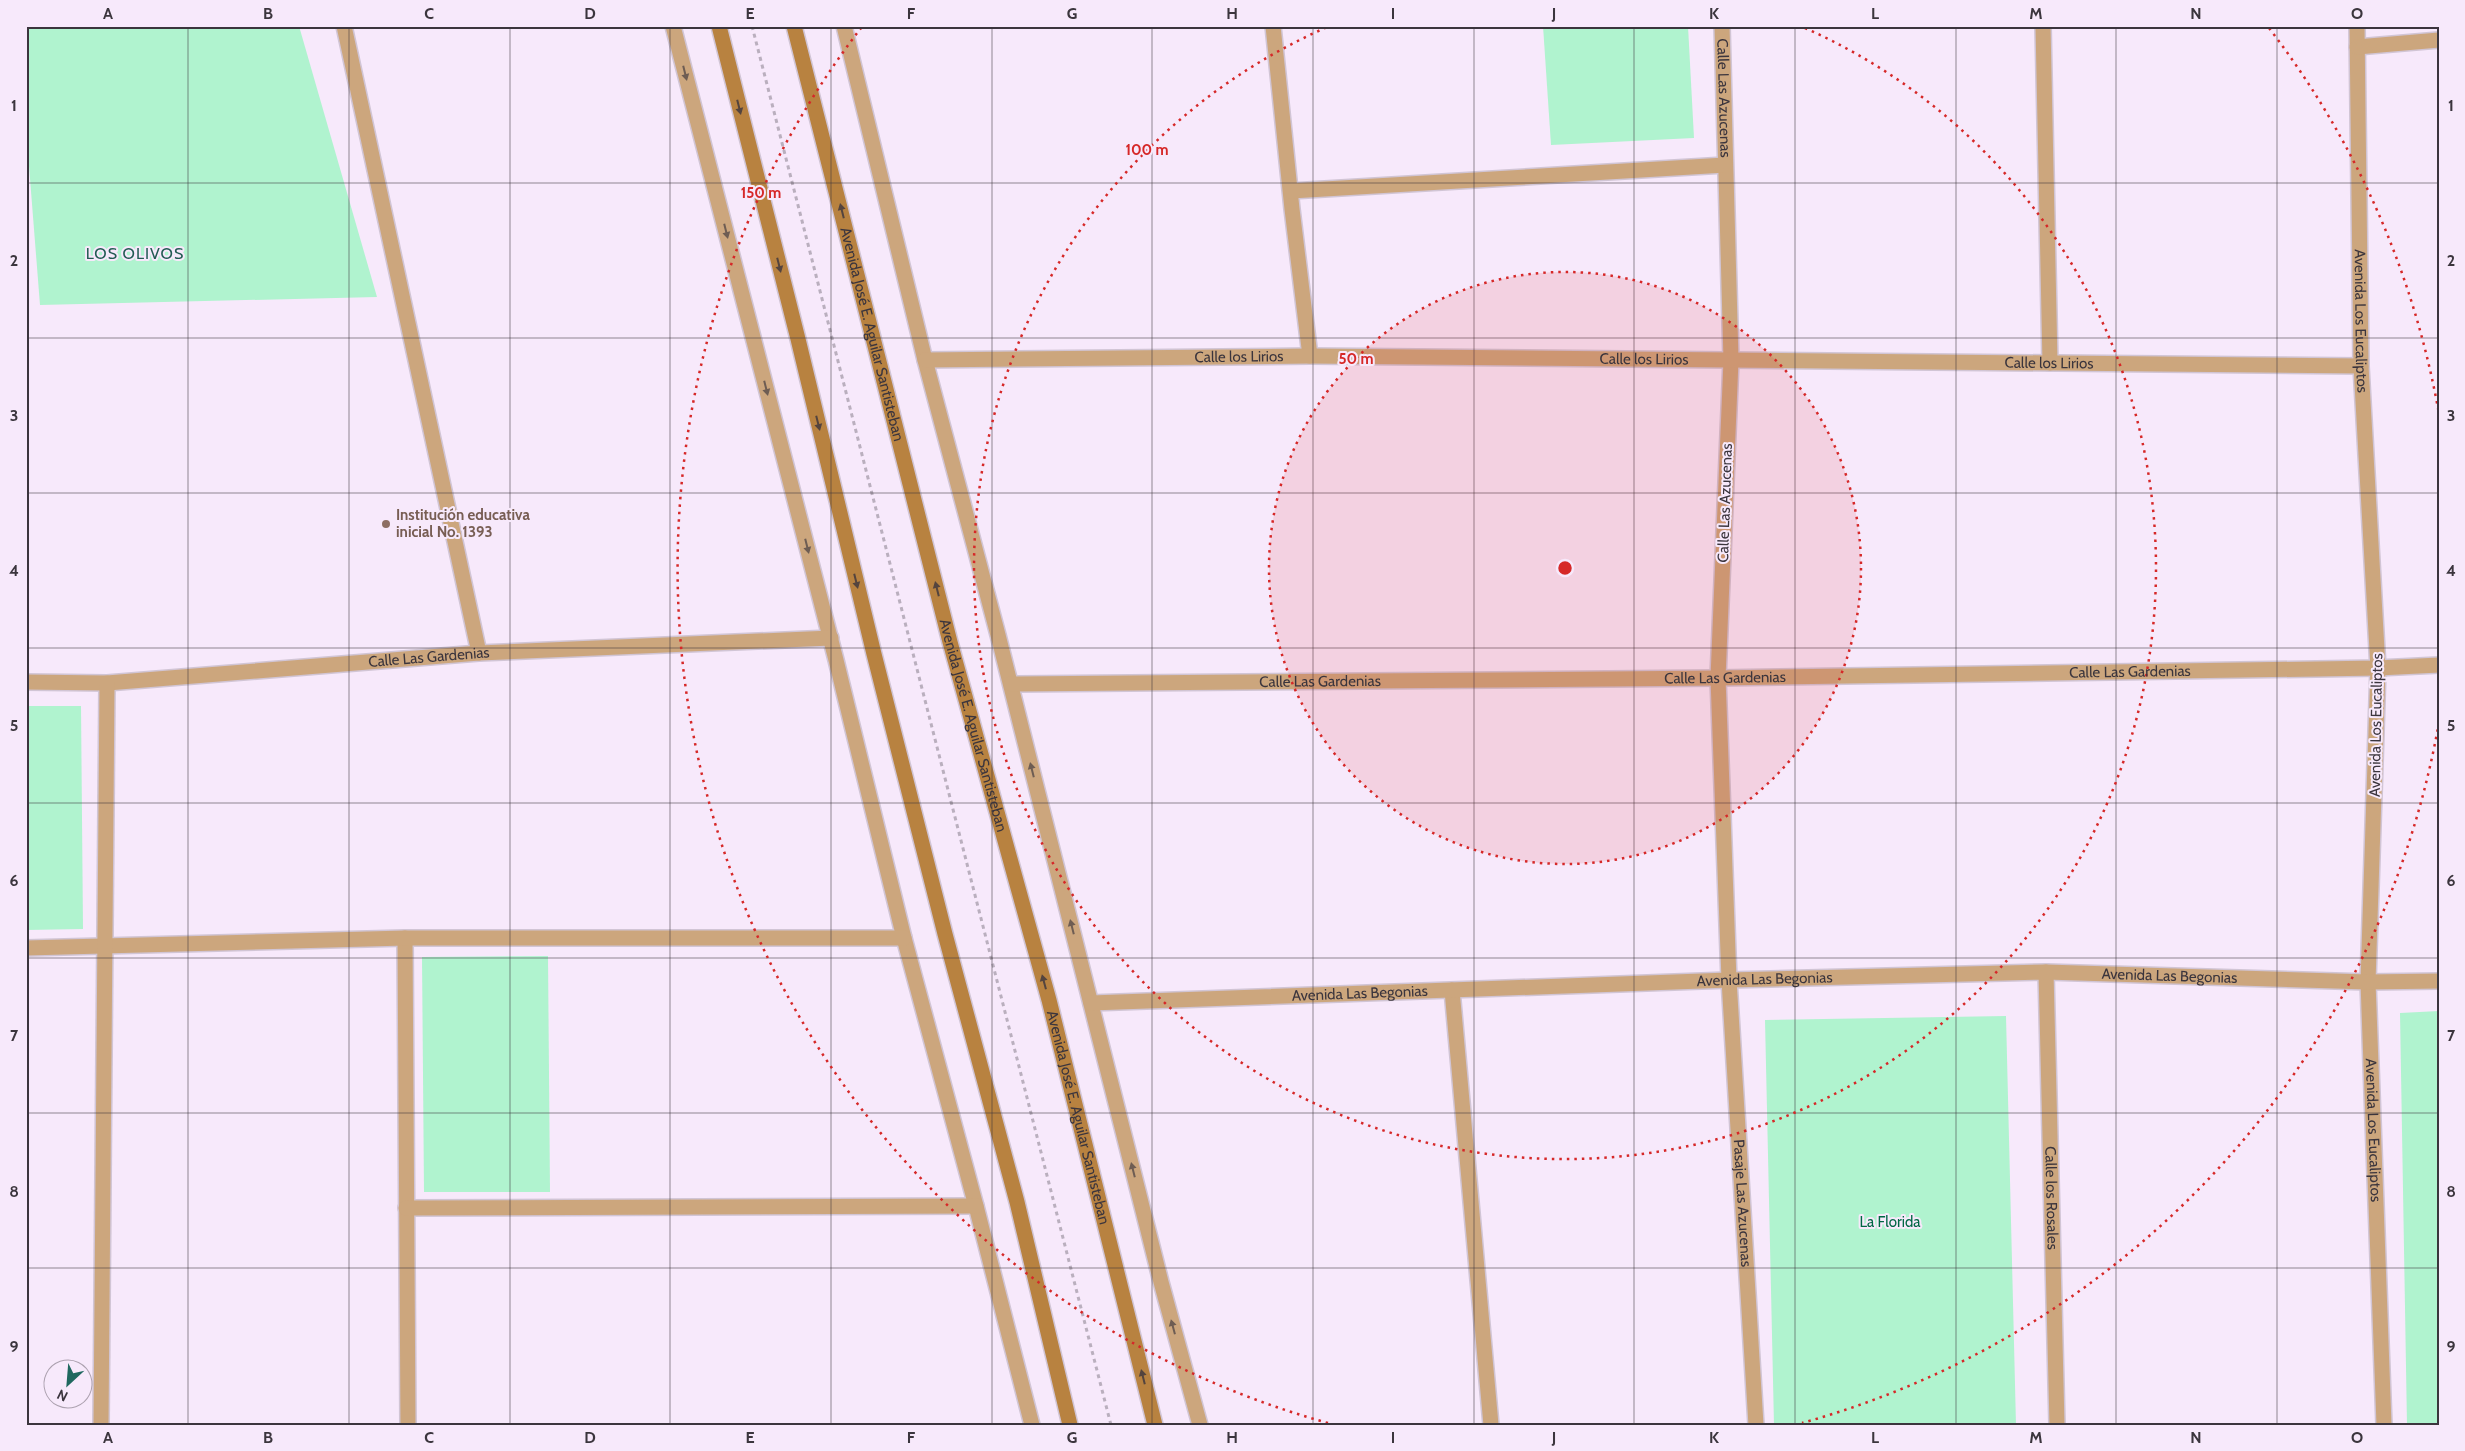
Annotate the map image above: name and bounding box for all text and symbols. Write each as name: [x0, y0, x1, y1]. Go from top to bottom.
text: A: [103, 4, 113, 23]
text: B: [263, 4, 273, 23]
text: C: [424, 4, 434, 23]
text: D: [584, 4, 596, 23]
text: E: [745, 4, 755, 23]
text: F: [907, 4, 916, 23]
text: G: [1067, 4, 1077, 23]
text: H: [1226, 4, 1238, 23]
text: I: [1391, 4, 1395, 23]
text: J: [1551, 4, 1556, 23]
text: K: [1709, 4, 1719, 23]
text: L: [1871, 4, 1879, 23]
text: M: [2029, 4, 2043, 23]
text: N: [2190, 4, 2202, 23]
text: O: [2351, 4, 2363, 23]
street label: Calle Las Azucenas: [1713, 38, 1735, 158]
one-way arrow: [681, 66, 689, 81]
text: 1: [11, 96, 17, 115]
text: 1: [2448, 96, 2454, 115]
one-way arrow: [736, 100, 744, 115]
text: 100 m: [1125, 141, 1169, 159]
text: 150 m: [741, 184, 781, 202]
one-way arrow: [837, 203, 845, 218]
one-way arrow: [722, 223, 730, 238]
street label: Avenida José E. Aguilar Santisteban: [836, 225, 908, 443]
district label: LOS OLIVOS: [86, 244, 184, 263]
street label: Avenida Los Eucaliptos: [2351, 249, 2371, 393]
text: 2: [10, 251, 18, 270]
text: 2: [2447, 251, 2455, 270]
one-way arrow: [775, 258, 783, 273]
street label: Calle los Lirios: [1194, 347, 1284, 366]
text: 50 m: [1338, 350, 1374, 368]
street label: Calle los Lirios: [1599, 350, 1689, 369]
street label: Calle los Lirios: [2004, 354, 2094, 372]
one-way arrow: [762, 381, 770, 396]
text: 3: [10, 406, 18, 425]
text: 3: [2447, 406, 2455, 425]
one-way arrow: [814, 415, 822, 430]
street label: Calle Las Azucenas: [1714, 443, 1736, 563]
place label: Institución educativa inicial No. 1393: [396, 506, 530, 541]
marker: Institución educativa inicial No. 1393: [380, 518, 392, 530]
one-way arrow: [803, 538, 811, 553]
centre of rings: [1556, 559, 1574, 577]
text: 4: [9, 561, 19, 580]
text: 4: [2446, 561, 2456, 580]
one-way arrow: [852, 573, 860, 588]
one-way arrow: [933, 582, 941, 597]
street label: Avenida José E. Aguilar Santisteban: [936, 617, 1011, 834]
street label: Calle Las Gardenias: [368, 644, 490, 671]
street label: Avenida Los Eucaliptos: [2366, 653, 2386, 797]
street label: Calle Las Gardenias: [2069, 662, 2191, 682]
street label: Calle Las Gardenias: [1664, 668, 1786, 687]
street label: Calle Las Gardenias: [1259, 672, 1381, 691]
text: 5: [10, 716, 18, 735]
text: 5: [2447, 716, 2455, 735]
one-way arrow: [1028, 762, 1036, 777]
text: 6: [10, 871, 19, 890]
text: 6: [2447, 871, 2456, 890]
one-way arrow: [1068, 920, 1076, 935]
street label: Avenida Las Begonias: [2101, 965, 2238, 987]
street label: Avenida Las Begonias: [1696, 968, 1833, 990]
one-way arrow: [1040, 975, 1048, 990]
street label: Avenida Las Begonias: [1292, 982, 1428, 1005]
street label: Avenida José E. Aguilar Santisteban: [1043, 1009, 1114, 1226]
text: 7: [10, 1026, 19, 1045]
text: 7: [2447, 1026, 2456, 1045]
street label: Avenida Los Eucaliptos: [2362, 1058, 2385, 1202]
street label: Pasaje Las Azucenas: [1730, 1139, 1755, 1267]
street label: Calle los Rosales: [2041, 1146, 2062, 1250]
one-way arrow: [1129, 1162, 1137, 1177]
text: 8: [9, 1182, 19, 1201]
text: 8: [2446, 1182, 2456, 1201]
park label: La Florida: [1859, 1213, 1921, 1231]
one-way arrow: [1169, 1319, 1177, 1334]
text: 9: [10, 1337, 19, 1356]
text: 9: [2447, 1337, 2456, 1356]
north arrow: [42, 1358, 92, 1408]
one-way arrow: [1139, 1370, 1147, 1385]
text: N: [54, 1385, 71, 1406]
text: A: [103, 1428, 113, 1447]
text: B: [263, 1428, 273, 1447]
text: C: [424, 1428, 434, 1447]
text: D: [584, 1428, 596, 1447]
text: E: [745, 1428, 755, 1447]
text: F: [907, 1428, 916, 1447]
text: G: [1067, 1428, 1077, 1447]
text: H: [1226, 1428, 1238, 1447]
text: I: [1391, 1428, 1395, 1447]
text: J: [1551, 1428, 1556, 1447]
text: K: [1709, 1428, 1719, 1447]
text: L: [1871, 1428, 1879, 1447]
text: M: [2029, 1428, 2043, 1447]
text: N: [2190, 1428, 2202, 1447]
text: O: [2351, 1428, 2363, 1447]

